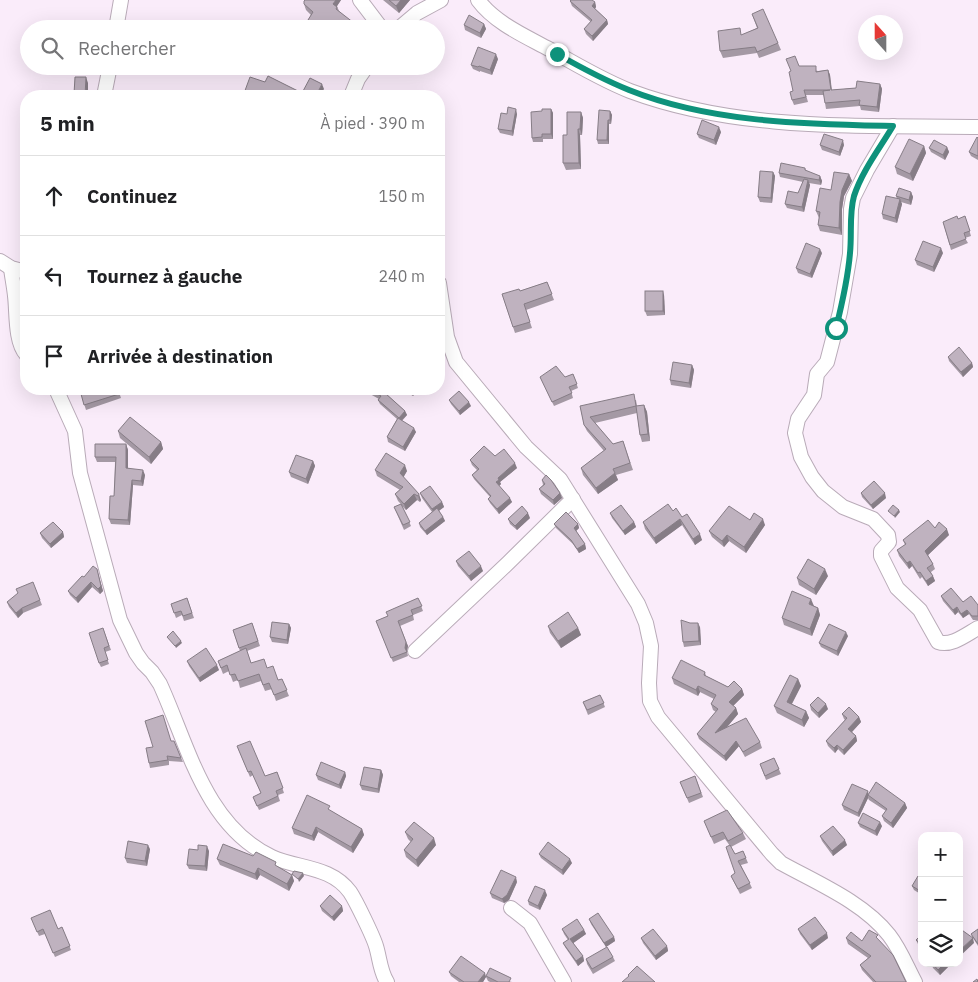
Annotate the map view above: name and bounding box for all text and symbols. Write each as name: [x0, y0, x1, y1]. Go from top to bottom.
north arrow: [858, 15, 903, 60]
search box: [20, 20, 445, 75]
icon: search: [38, 34, 66, 62]
text: Rechercher: [78, 36, 176, 60]
route end: [546, 43, 569, 66]
text: 5 min: [40, 109, 95, 137]
text: À pied · 390 m: [320, 113, 425, 133]
icon: ahead: [40, 182, 68, 210]
text: Continuez: [87, 184, 177, 208]
text: 150 m: [378, 186, 425, 206]
icon: left: [40, 262, 68, 290]
text: Tournez à gauche: [87, 264, 243, 288]
text: 240 m: [378, 266, 425, 286]
route start: [825, 317, 848, 340]
icon: arrive: [40, 342, 68, 370]
text: Arrivée à destination: [87, 344, 273, 368]
map controls: [918, 832, 963, 967]
button: +: [918, 832, 963, 877]
button: −: [918, 877, 963, 922]
button: layers: [918, 922, 963, 967]

